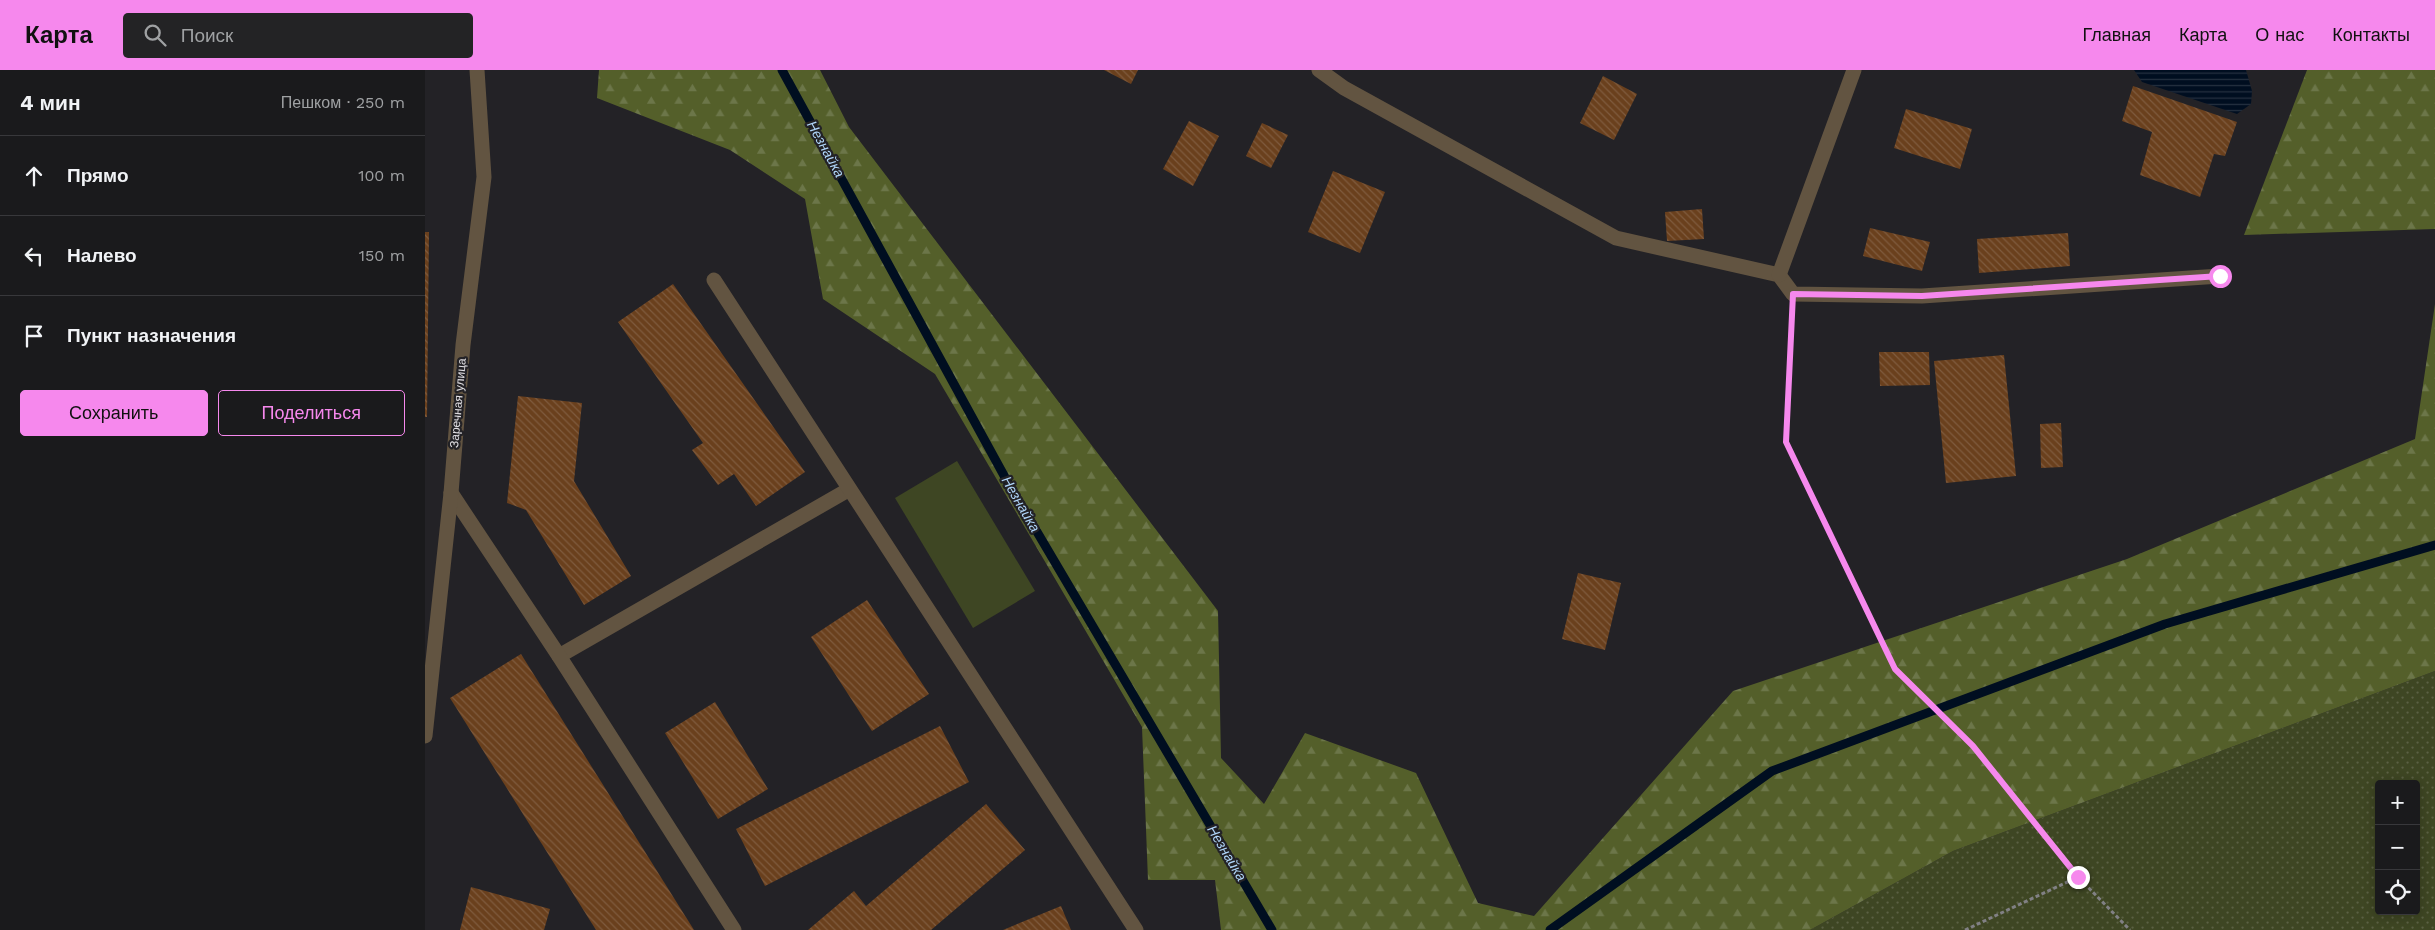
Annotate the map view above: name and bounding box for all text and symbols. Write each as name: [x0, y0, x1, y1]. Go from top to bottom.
search box: [123, 13, 473, 58]
text: Карта: [25, 21, 93, 49]
icon: search: [141, 21, 169, 49]
text: Поиск: [181, 24, 233, 47]
text: Главная: [2082, 24, 2151, 45]
text: Карта: [2179, 24, 2227, 45]
text: О нас: [2255, 24, 2304, 45]
text: Контакты: [2332, 24, 2410, 45]
text: 4 мин: [20, 90, 81, 115]
text: Пешком · 250 m: [281, 93, 405, 112]
water label: Незнайка: [804, 118, 848, 180]
icon: ahead: [20, 162, 48, 190]
text: Прямо: [67, 164, 129, 187]
text: 100 m: [358, 166, 405, 185]
icon: left: [20, 242, 48, 270]
text: Налево: [67, 244, 137, 267]
text: 150 m: [359, 246, 405, 265]
route start: [2209, 265, 2232, 288]
icon: arrive: [20, 322, 48, 350]
text: Пункт назначения: [67, 324, 236, 347]
street label: Заречная улица: [447, 357, 469, 448]
button: Сохранить: [20, 390, 208, 436]
button: Поделиться: [218, 390, 405, 436]
water label: Незнайка: [999, 473, 1044, 535]
map controls: [2375, 780, 2420, 915]
button: +: [2375, 780, 2420, 825]
water label: Незнайка: [1204, 822, 1250, 884]
button: −: [2375, 825, 2420, 870]
route end: [2067, 866, 2090, 889]
button: locate: [2375, 870, 2420, 915]

